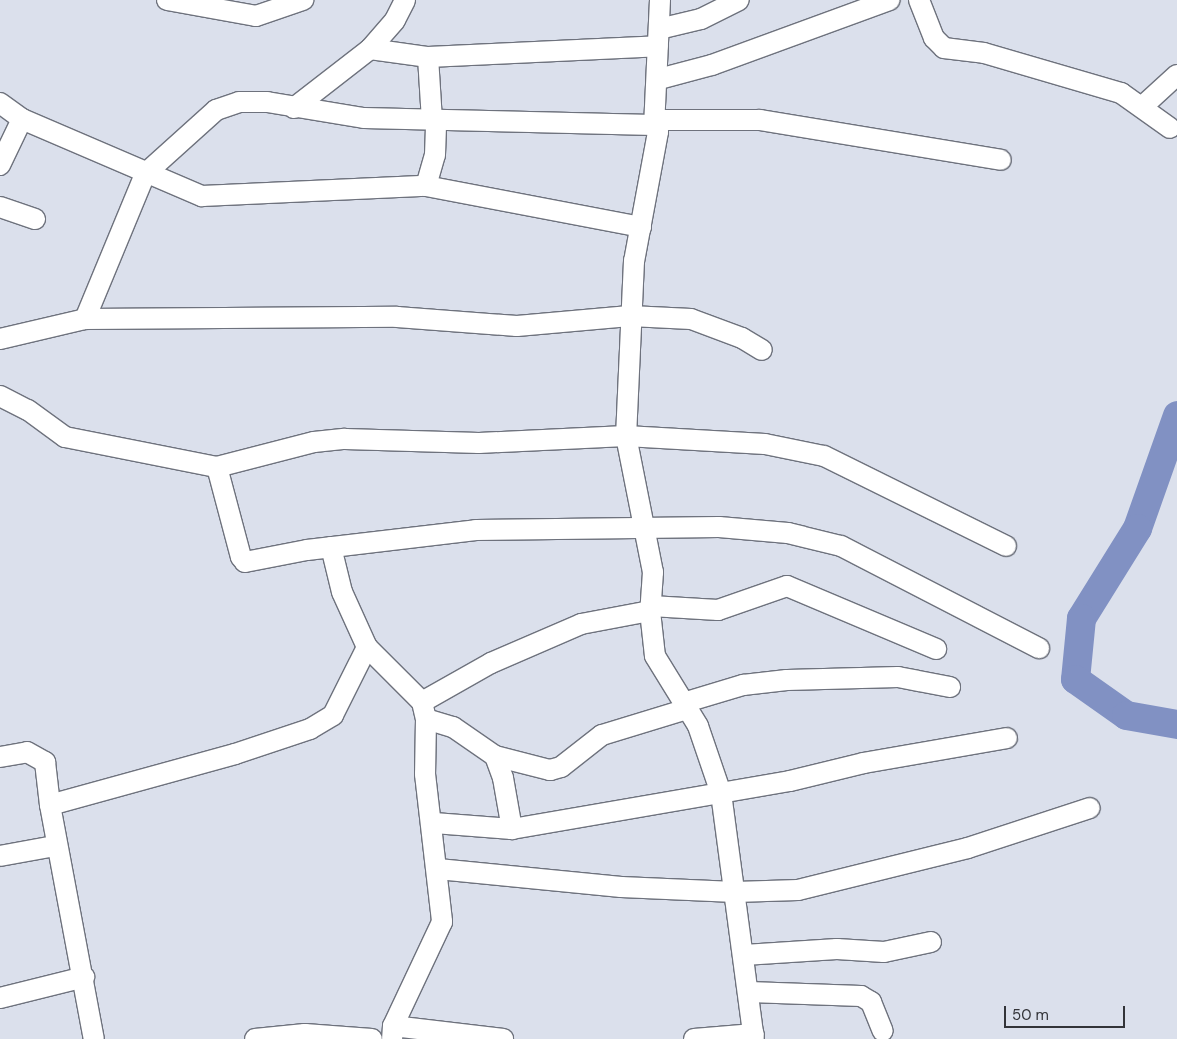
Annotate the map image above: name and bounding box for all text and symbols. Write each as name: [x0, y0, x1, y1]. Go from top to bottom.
scale bar: [1007, 996, 1128, 1028]
text: 50 m: [1012, 1005, 1049, 1025]

